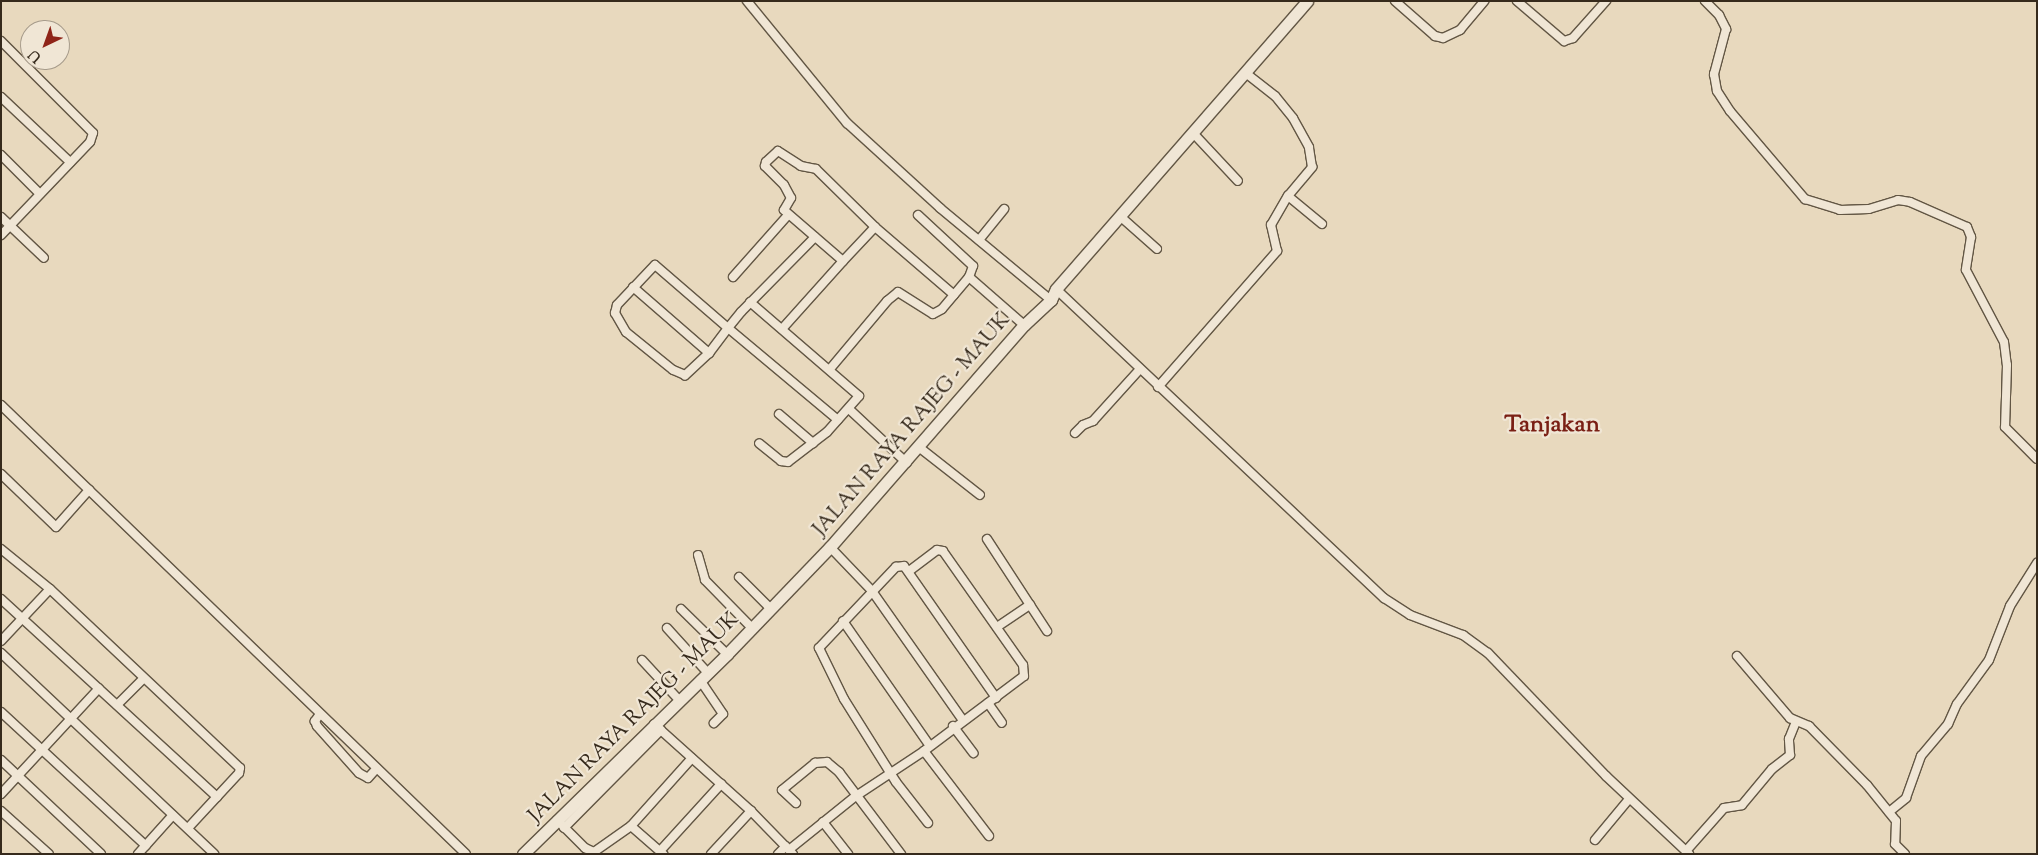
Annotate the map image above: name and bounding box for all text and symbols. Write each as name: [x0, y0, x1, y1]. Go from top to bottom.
north arrow: [20, 20, 70, 70]
text: U: [25, 44, 47, 67]
street label: JALAN RAYA RAJEG - MAUK: [808, 308, 1016, 542]
district label: Tanjakan: [1504, 412, 1600, 440]
street label: JALAN RAYA RAJEG - MAUK: [523, 607, 745, 829]

